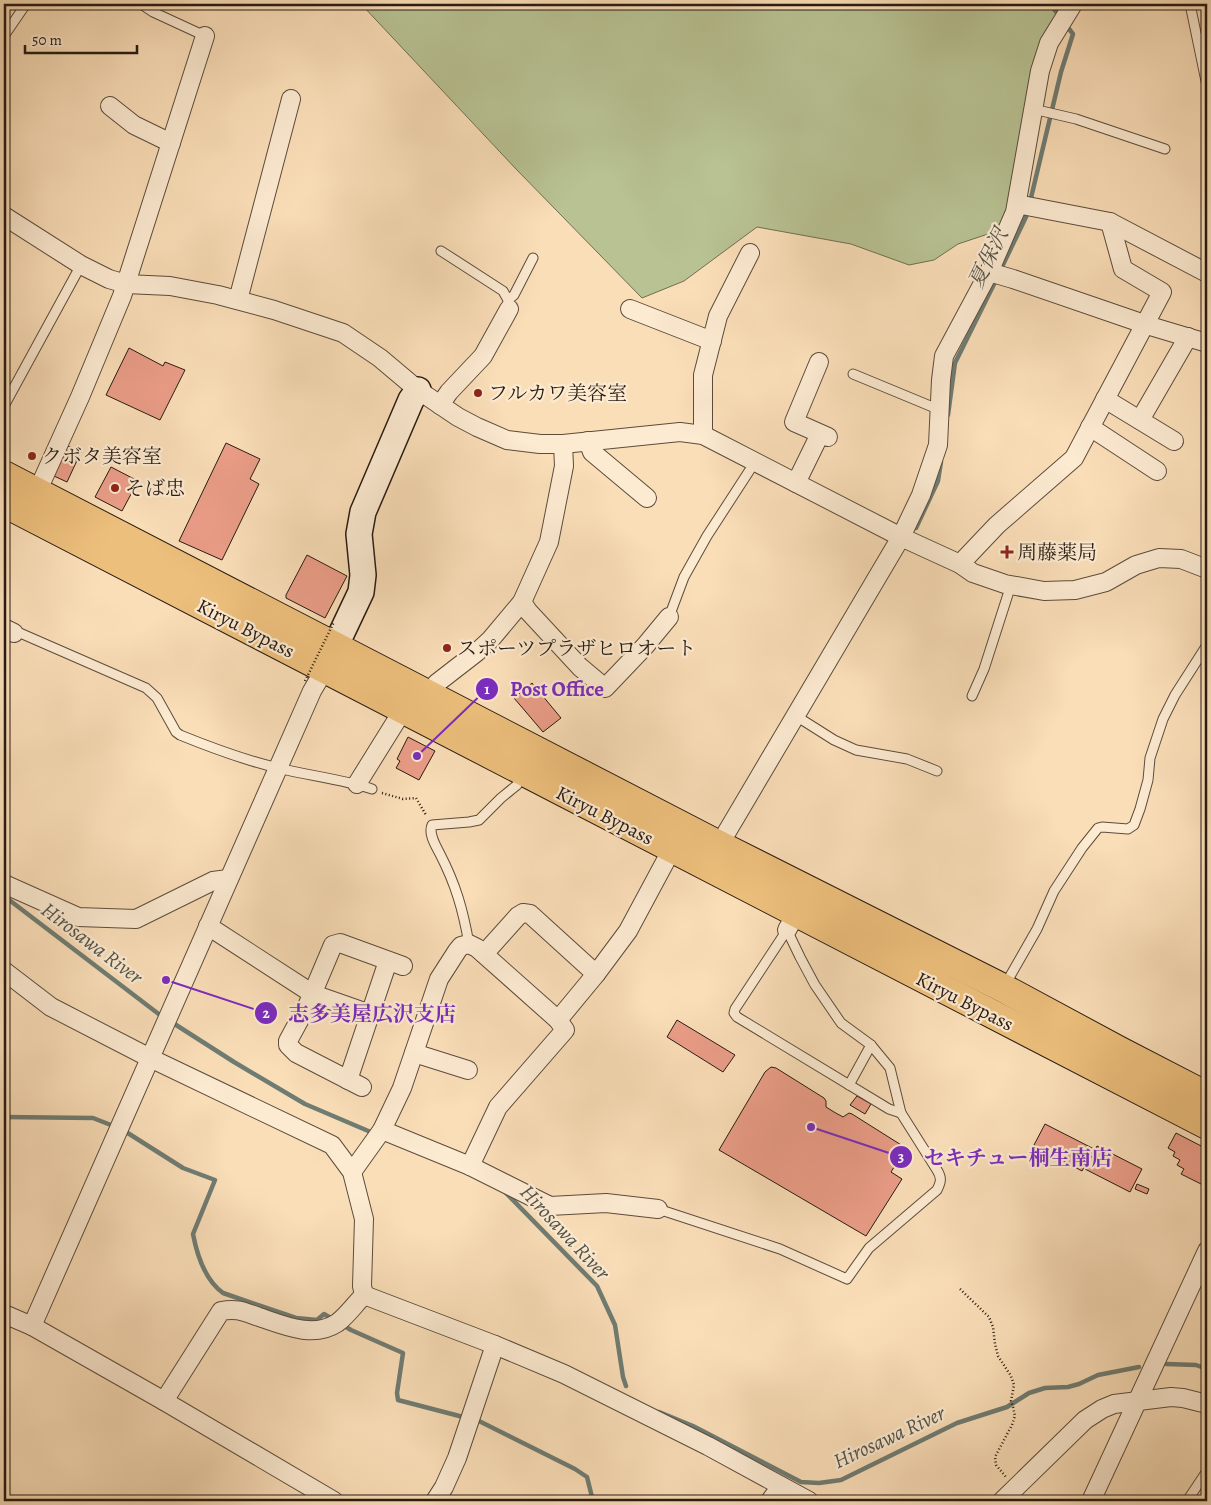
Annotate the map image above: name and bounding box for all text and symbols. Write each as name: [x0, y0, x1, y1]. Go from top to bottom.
scale bar: [25, 22, 138, 54]
text: 50 m: [32, 30, 62, 50]
water label: 夏保沢: [962, 221, 1016, 292]
place label: フルカワ美容室: [488, 380, 627, 407]
marker: フルカワ美容室: [472, 387, 484, 399]
place label: クボタ美容室: [42, 443, 162, 470]
marker: クボタ美容室: [26, 450, 38, 462]
place label: そば忠: [125, 475, 185, 502]
marker: そば忠: [109, 482, 121, 494]
place label: 周藤薬局: [1017, 539, 1097, 566]
marker: 周藤薬局: [1001, 546, 1013, 558]
street label: Kiryu Bypass: [192, 592, 299, 665]
place label: スポーツプラザヒロオート: [457, 635, 696, 662]
marker: スポーツプラザヒロオート: [441, 642, 453, 654]
callout: Post Office: [475, 671, 614, 707]
text: Post Office: [510, 675, 604, 703]
text: 1: [484, 679, 490, 699]
street label: Kiryu Bypass: [551, 779, 658, 852]
water label: Hirosawa River: [36, 896, 149, 991]
street label: Kiryu Bypass: [911, 965, 1018, 1038]
callout: 志多美屋広沢支店: [253, 995, 466, 1031]
text: 志多美屋広沢支店: [288, 1000, 456, 1028]
text: 2: [262, 1003, 270, 1023]
callout: セキチュー桐生南店: [889, 1139, 1123, 1175]
text: セキチュー桐生南店: [924, 1144, 1112, 1172]
text: 3: [898, 1147, 904, 1167]
water label: Hirosawa River: [514, 1178, 617, 1286]
water label: Hirosawa River: [829, 1399, 950, 1475]

